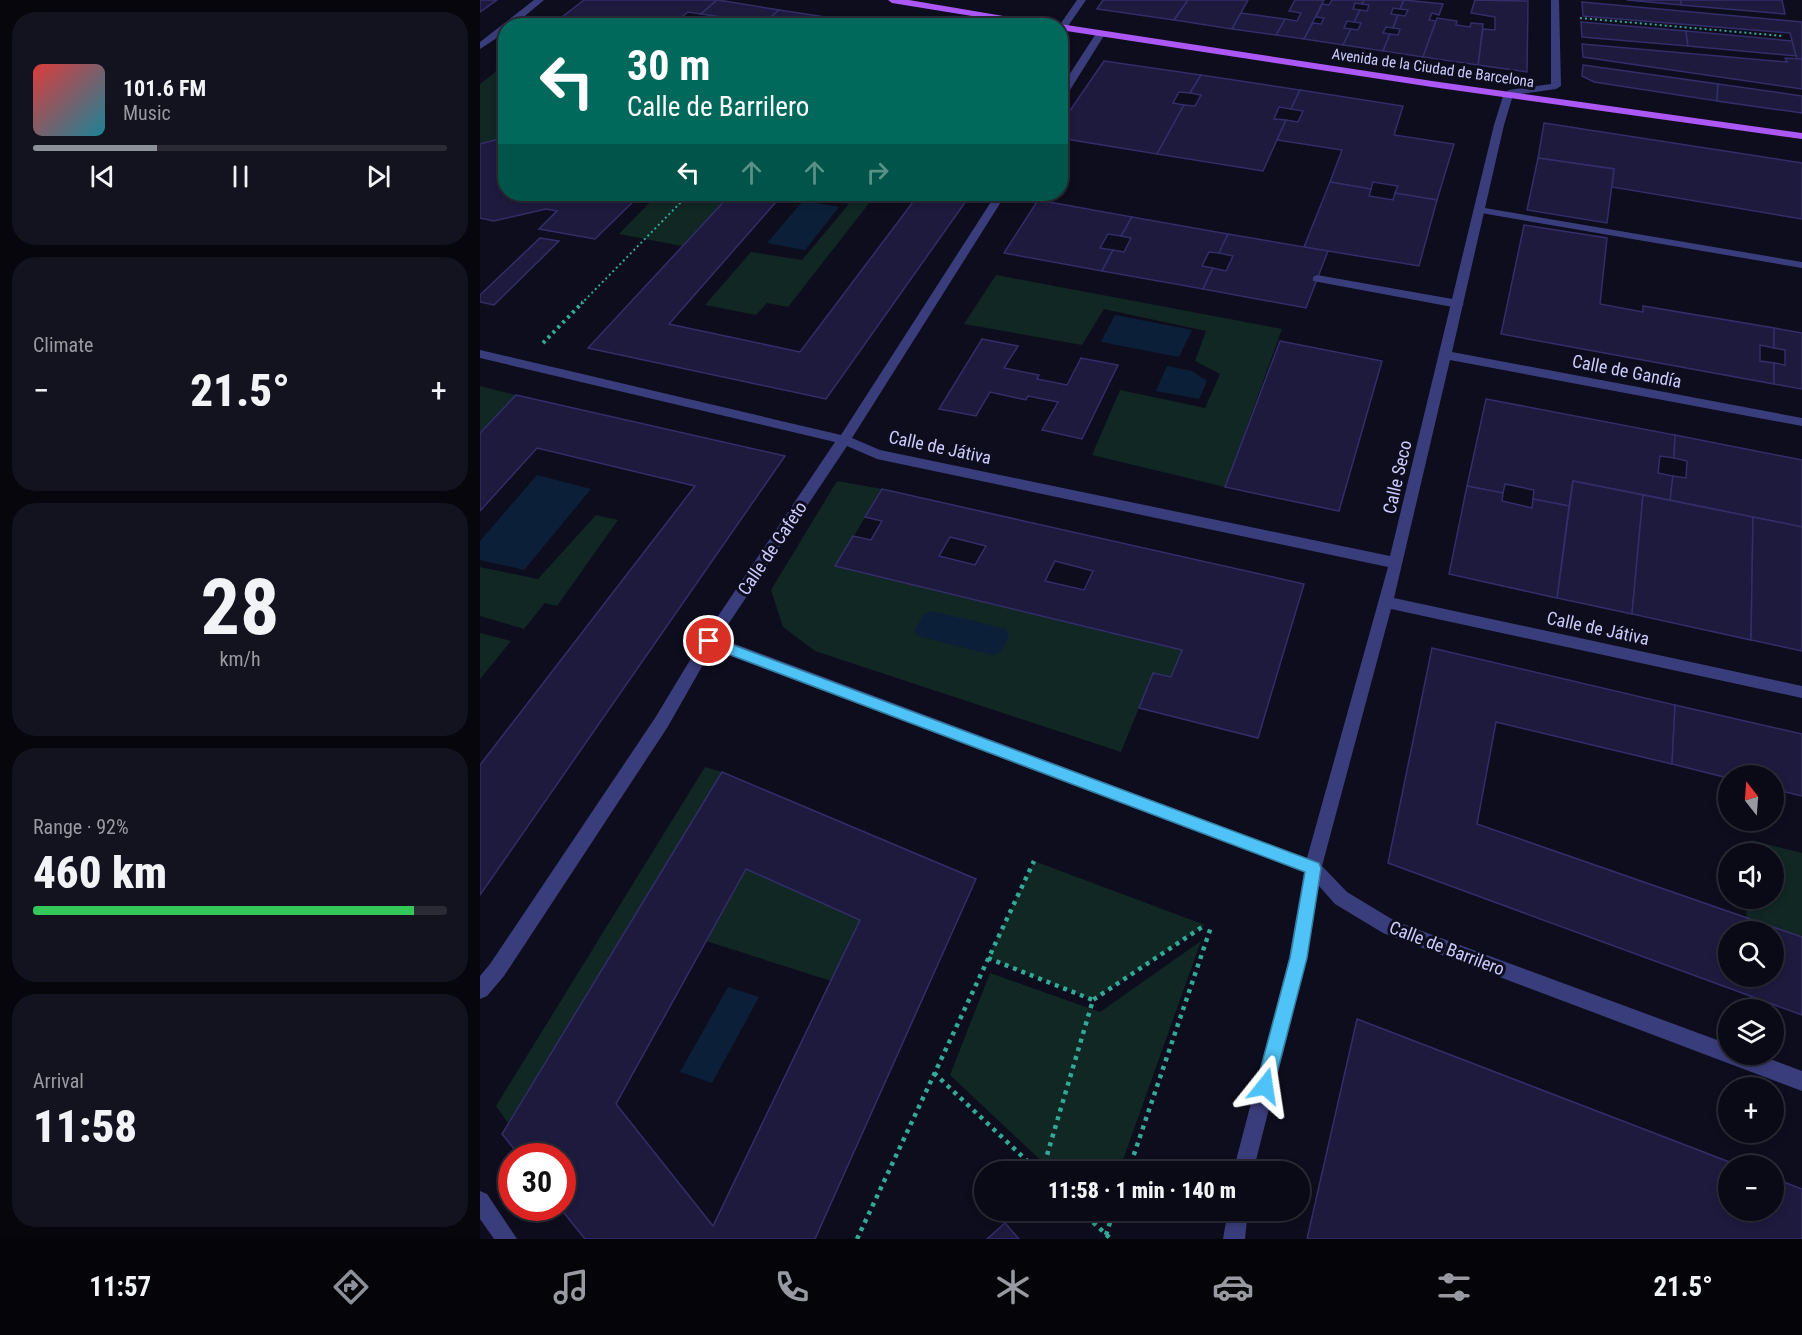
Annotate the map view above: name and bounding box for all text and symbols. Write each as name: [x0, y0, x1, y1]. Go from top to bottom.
text: 30 m: [627, 41, 710, 90]
icon: left: [528, 42, 606, 120]
street label: Avenida de la Ciudad de Barcelona: [1331, 45, 1535, 91]
text: 101.6 FM: [123, 76, 206, 101]
text: Calle de Barrilero: [627, 91, 809, 123]
text: Music: [123, 101, 171, 125]
icon: left: [672, 156, 705, 189]
icon: ahead: [735, 156, 768, 189]
icon: ahead: [798, 156, 831, 189]
icon: right: [861, 156, 894, 189]
icon: previous: [86, 160, 119, 193]
icon: pause: [224, 160, 257, 193]
icon: next: [362, 160, 395, 193]
text: Climate: [33, 333, 93, 357]
street label: Calle de Gandía: [1571, 350, 1683, 392]
text: 21.5°: [190, 364, 290, 417]
text: −: [33, 371, 50, 410]
text: +: [431, 371, 447, 410]
street label: Calle de Játiva: [887, 426, 993, 468]
street label: Calle Seco: [1378, 438, 1416, 516]
street label: Calle de Cafeto: [733, 497, 811, 599]
text: 28: [201, 562, 279, 653]
street label: Calle de Játiva: [1545, 607, 1651, 649]
pin: [683, 615, 734, 666]
icon: arrive: [692, 624, 725, 657]
text: km/h: [219, 647, 261, 671]
north arrow: [1718, 765, 1784, 831]
map controls: [1718, 765, 1784, 1221]
text: Range · 92%: [33, 815, 129, 839]
button: sound: [1718, 843, 1784, 909]
text: 460 km: [33, 846, 167, 899]
street label: Calle de Barrilero: [1386, 916, 1508, 980]
button: search: [1718, 921, 1784, 987]
button: layers: [1718, 999, 1784, 1065]
position arrow: [1233, 1054, 1297, 1118]
text: Arrival: [33, 1069, 84, 1093]
button: +: [1718, 1077, 1784, 1143]
text: 11:58: [33, 1100, 137, 1153]
speed limit sign: 30: [498, 1143, 576, 1221]
button: −: [1718, 1155, 1784, 1221]
text: 11:58 · 1 min · 140 m: [1048, 1178, 1236, 1203]
icon: directions: [330, 1266, 372, 1308]
icon: music: [550, 1266, 592, 1308]
icon: phone: [771, 1266, 813, 1308]
icon: climate: [992, 1266, 1034, 1308]
icon: car: [1212, 1266, 1254, 1308]
icon: filters: [1433, 1266, 1475, 1308]
text: 11:57: [89, 1271, 151, 1303]
text: 21.5°: [1653, 1271, 1713, 1303]

